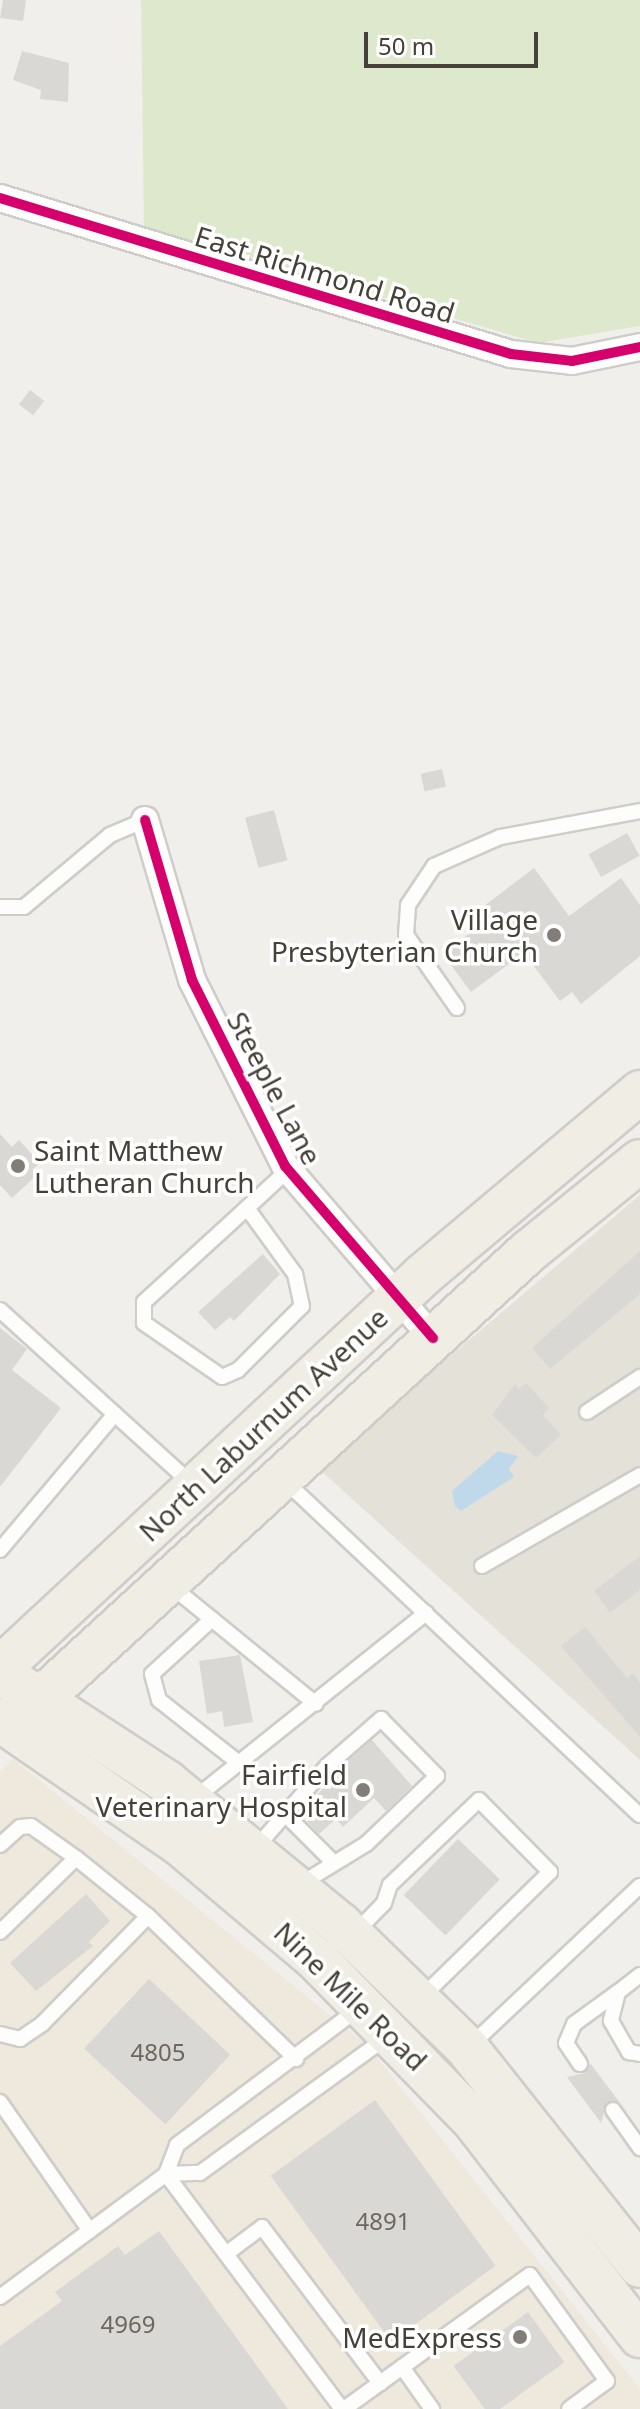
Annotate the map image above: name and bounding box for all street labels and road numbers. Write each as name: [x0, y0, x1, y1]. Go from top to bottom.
street label: East Richmond Road: [191, 219, 459, 329]
street label: Steeple Lane: [221, 1006, 329, 1170]
street label: North Laburnum Avenue: [132, 1300, 394, 1548]
street label: Nine Mile Road: [268, 1915, 434, 2077]

